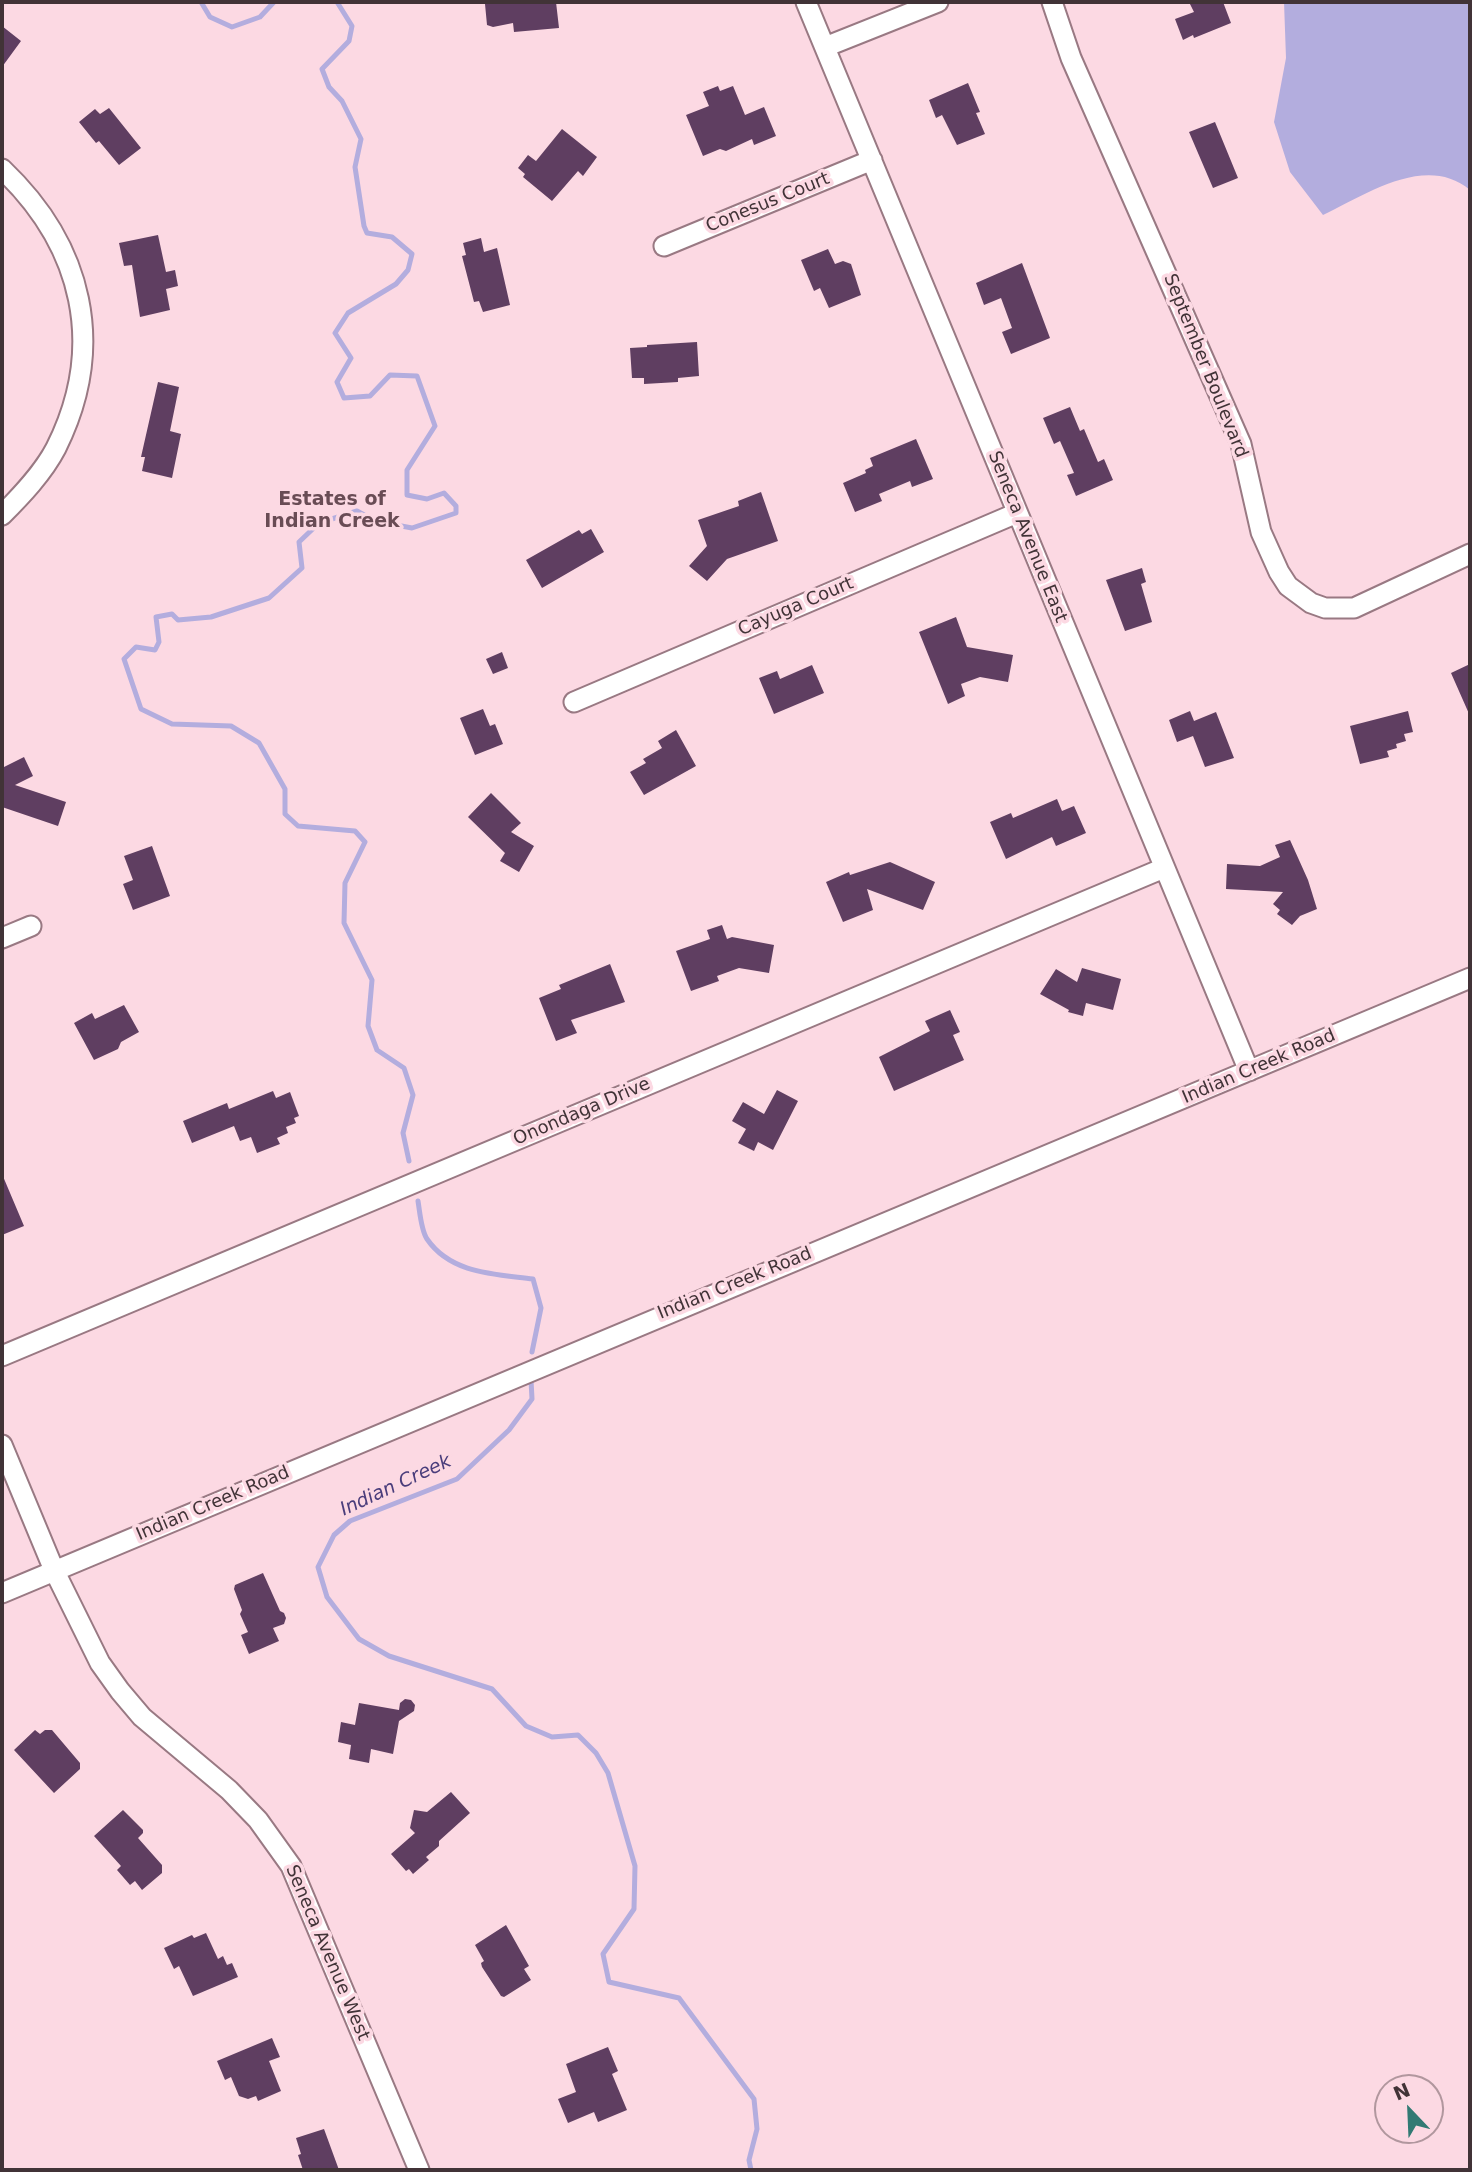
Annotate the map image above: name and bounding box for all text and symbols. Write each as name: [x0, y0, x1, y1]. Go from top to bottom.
street label: Conesus Court: [703, 168, 833, 238]
street label: September Boulevard: [1158, 271, 1252, 461]
street label: Seneca Avenue East: [983, 448, 1071, 626]
district label: Estates of Indian Creek: [264, 489, 400, 533]
street label: Cayuga Court: [735, 573, 857, 641]
street label: Indian Creek Road: [1179, 1025, 1339, 1109]
street label: Onondaga Drive: [510, 1073, 654, 1151]
street label: Indian Creek Road: [655, 1243, 815, 1325]
water label: Indian Creek: [337, 1450, 455, 1522]
street label: Indian Creek Road: [133, 1462, 293, 1546]
street label: Seneca Avenue West: [280, 1862, 374, 2044]
north arrow: [1374, 2074, 1444, 2144]
text: N: [1390, 2078, 1413, 2105]

